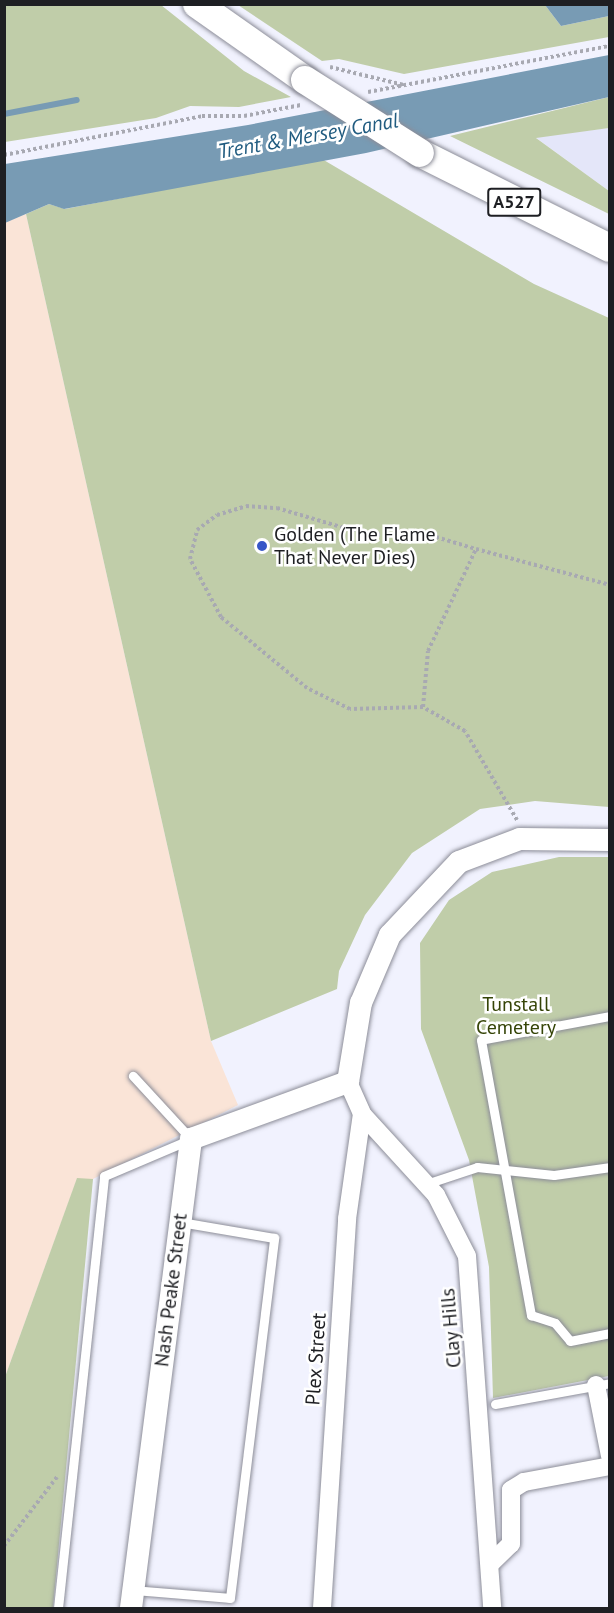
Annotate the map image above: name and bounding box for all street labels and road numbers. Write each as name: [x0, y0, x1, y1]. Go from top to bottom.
road number: A527: [487, 187, 541, 217]
street label: Nash Peake Street: [150, 1212, 192, 1368]
street label: Clay Hills: [436, 1287, 466, 1369]
street label: Plex Street: [301, 1312, 331, 1406]

